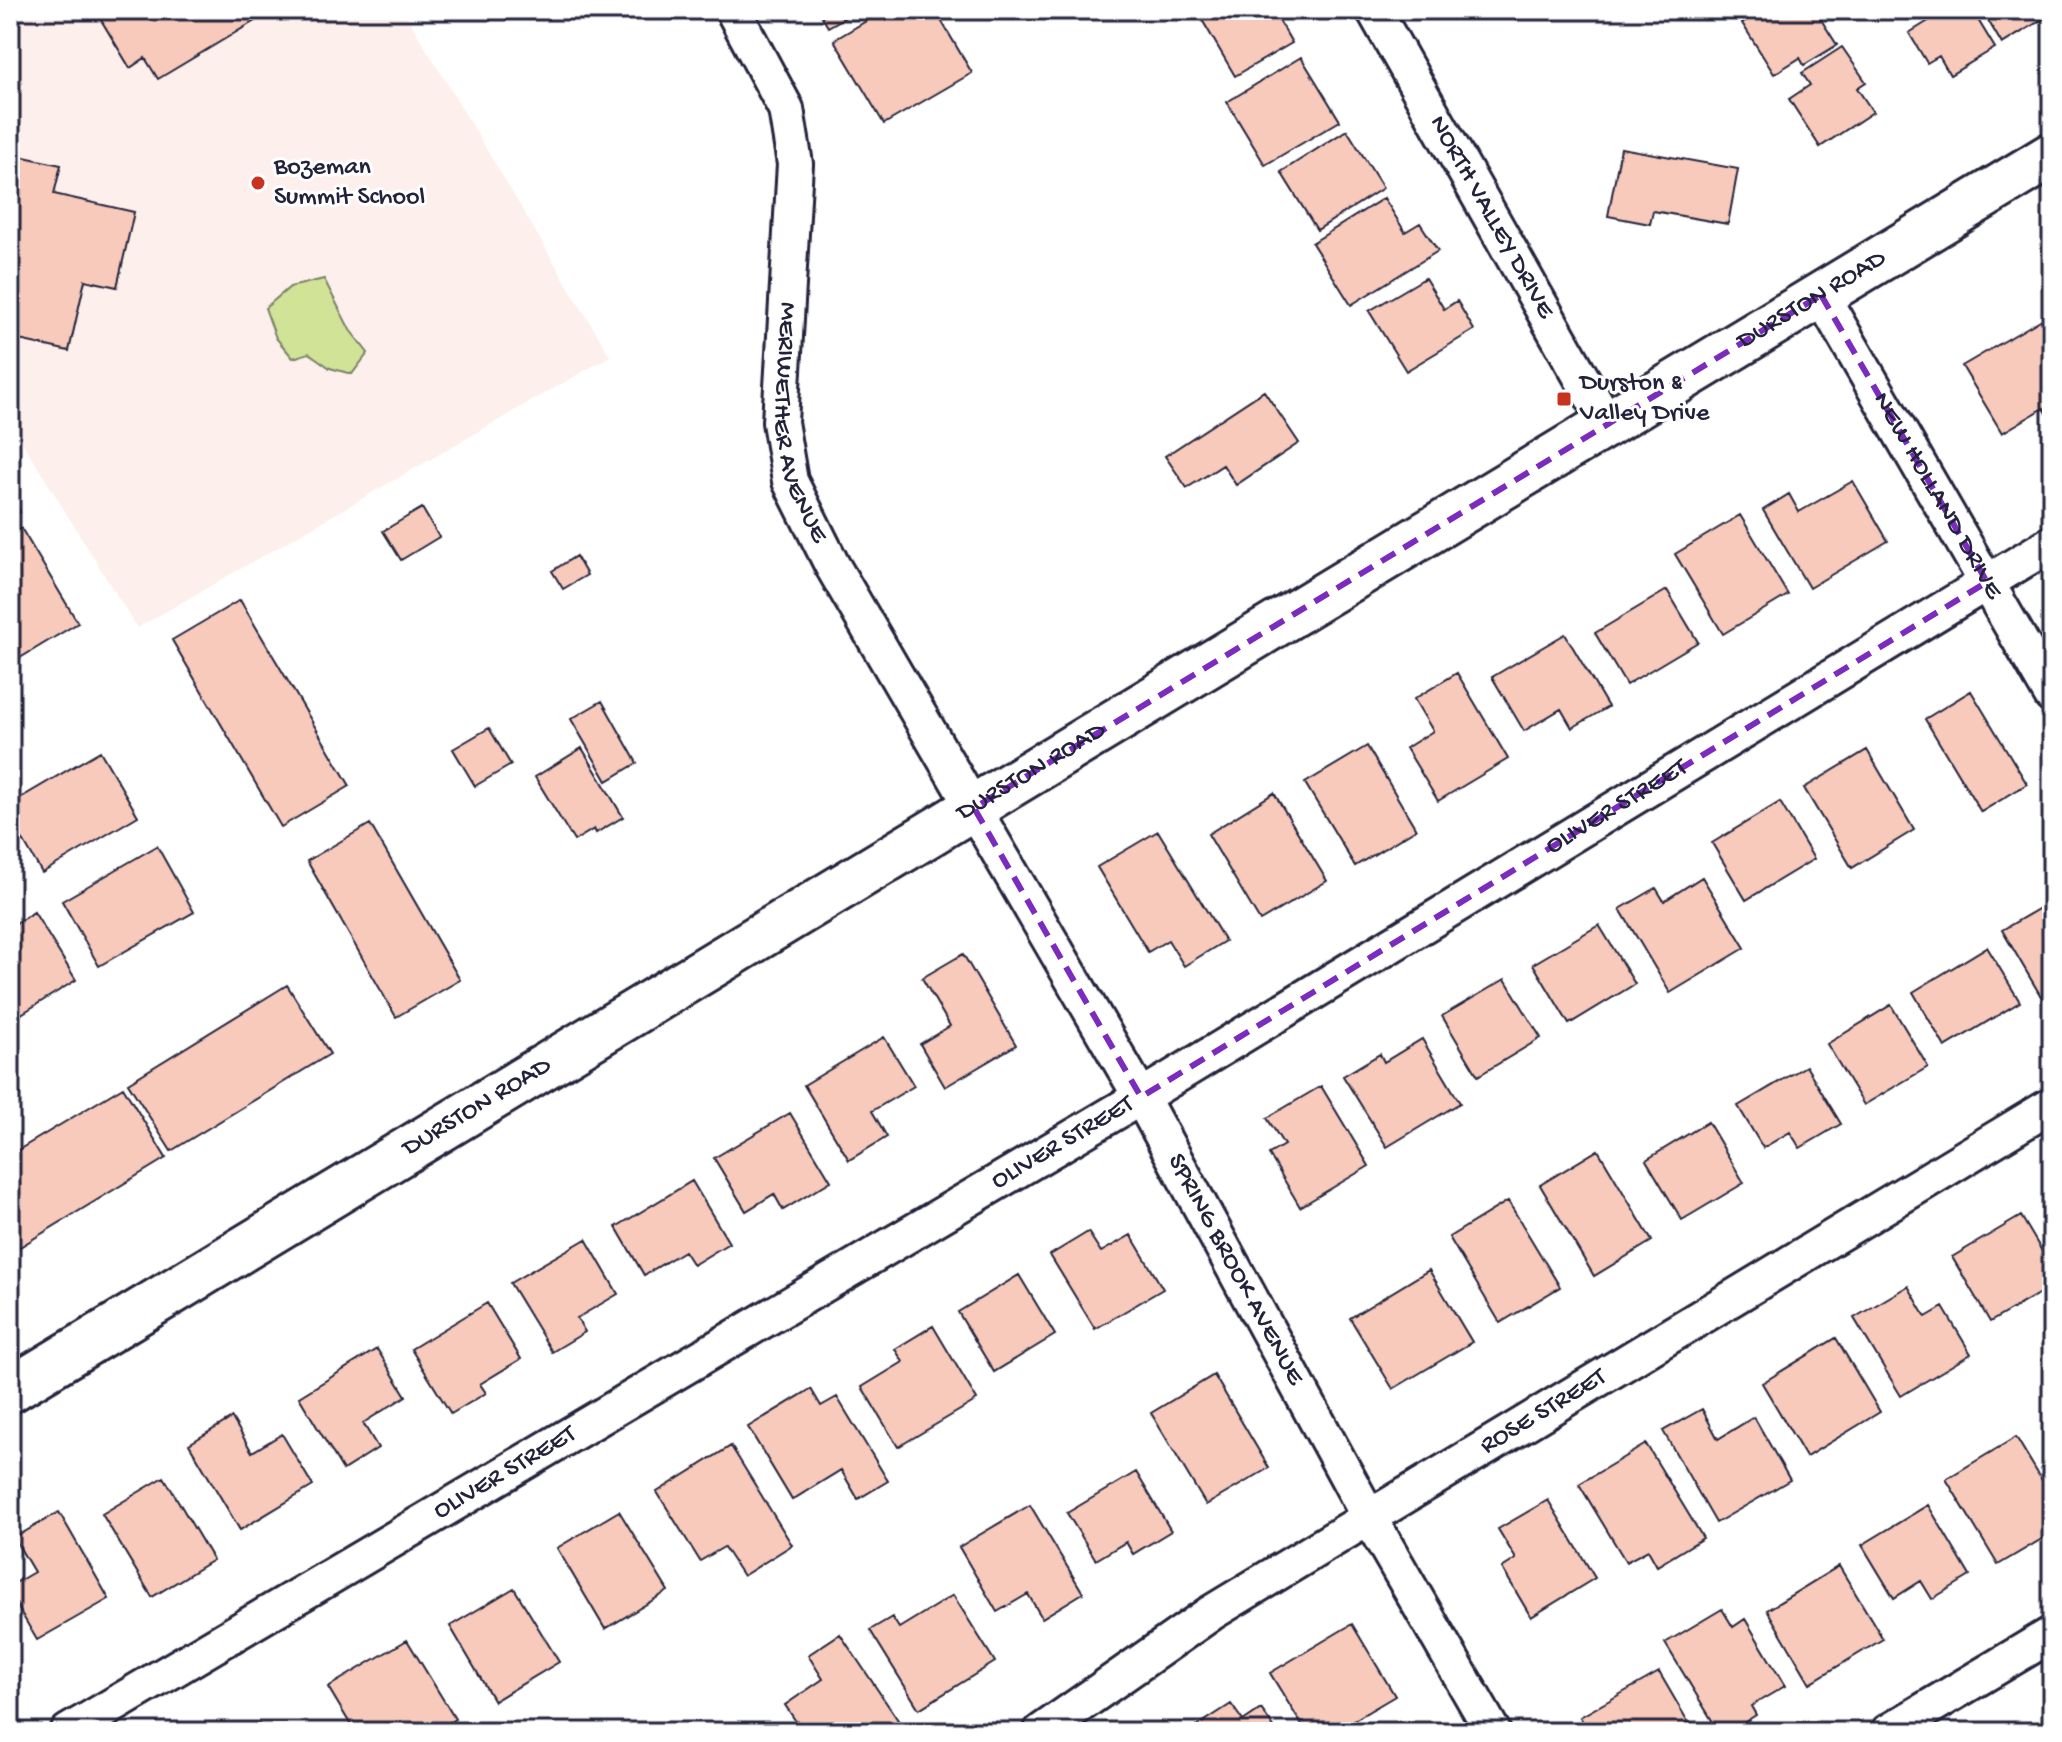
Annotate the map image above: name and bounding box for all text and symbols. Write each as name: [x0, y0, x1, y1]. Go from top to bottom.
street label: NORTH VALLEY DRIVE: [1421, 110, 1561, 325]
place label: Bozeman Summit School: [273, 153, 425, 214]
marker: Bozeman Summit School: [249, 174, 267, 192]
street label: DURSTON ROAD: [1730, 243, 1892, 358]
street label: MERIWETHER AVENUE: [764, 301, 834, 549]
place label: Durston & Valley Drive: [1578, 369, 1710, 430]
street label: NEW HOLLAND DRIVE: [1865, 387, 2009, 606]
marker: Durston & Valley Drive: [1555, 390, 1573, 408]
street label: DURSTON ROAD: [950, 715, 1112, 830]
street label: OLIVER STREET: [1541, 752, 1694, 862]
street label: DURSTON ROAD: [396, 1051, 557, 1165]
street label: OLIVER STREET: [986, 1089, 1140, 1197]
street label: SPRING BROOK AVENUE: [1159, 1149, 1311, 1392]
street label: ROSE STREET: [1475, 1362, 1613, 1462]
street label: OLIVER STREET: [428, 1419, 583, 1527]

